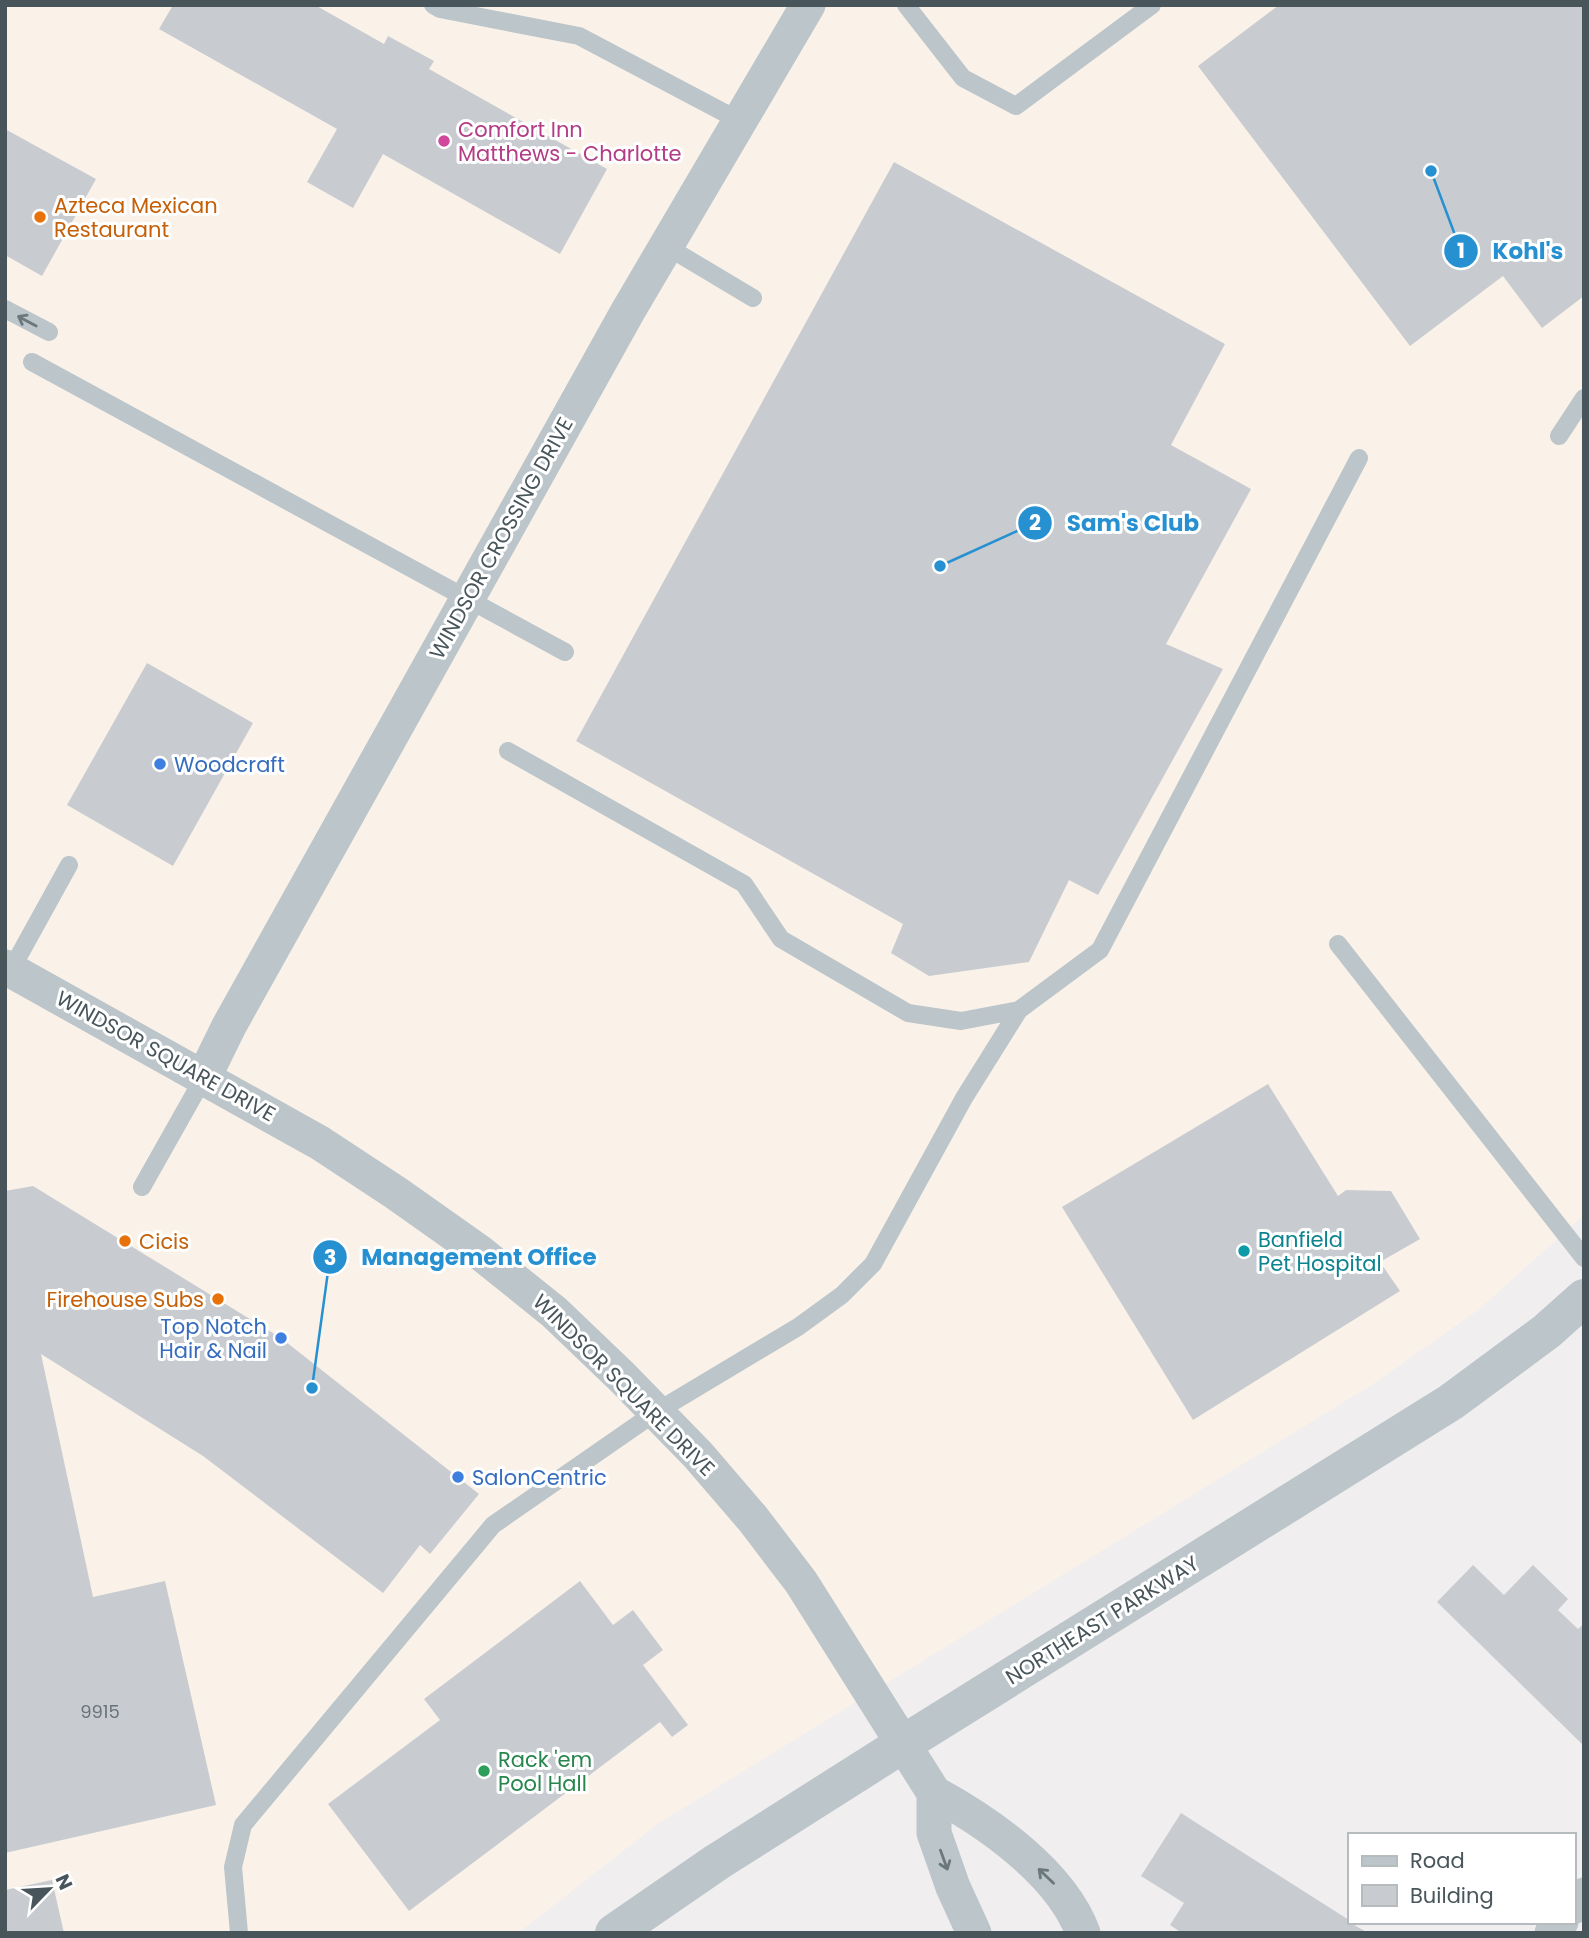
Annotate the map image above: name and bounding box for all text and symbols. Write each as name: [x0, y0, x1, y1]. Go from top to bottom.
place label: Comfort Inn Matthews - Charlotte: [458, 115, 682, 168]
marker: Comfort Inn Matthews - Charlotte: [436, 133, 452, 149]
place label: Azteca Mexican Restaurant: [54, 191, 218, 244]
marker: Azteca Mexican Restaurant: [32, 209, 48, 225]
callout: Kohl's: [1444, 229, 1578, 273]
text: Kohl's: [1493, 235, 1563, 267]
text: 1: [1457, 236, 1465, 265]
one-way arrow: [17, 314, 38, 327]
street label: WINDSOR CROSSING DRIVE: [422, 412, 580, 664]
callout: Sam's Club: [1017, 501, 1213, 545]
text: Sam's Club: [1067, 507, 1199, 539]
text: 2: [1029, 508, 1041, 537]
place label: Woodcraft: [174, 750, 285, 779]
marker: Woodcraft: [152, 756, 168, 772]
street label: WINDSOR SQUARE DRIVE: [51, 984, 281, 1128]
place label: Banfield Pet Hospital: [1258, 1225, 1382, 1278]
place label: Cicis: [139, 1227, 189, 1256]
marker: Cicis: [117, 1233, 133, 1249]
callout: Management Office: [312, 1235, 611, 1279]
text: Management Office: [361, 1241, 597, 1273]
text: 3: [324, 1243, 336, 1272]
marker: Banfield Pet Hospital: [1236, 1243, 1252, 1259]
place label: Firehouse Subs: [47, 1285, 204, 1314]
street label: WINDSOR SQUARE DRIVE: [527, 1288, 721, 1482]
marker: Firehouse Subs: [210, 1291, 226, 1307]
place label: Top Notch Hair & Nail: [159, 1312, 267, 1365]
marker: Top Notch Hair & Nail: [273, 1330, 289, 1346]
place label: SalonCentric: [472, 1463, 607, 1492]
marker: SalonCentric: [450, 1469, 466, 1485]
street label: NORTHEAST PARKWAY: [1000, 1549, 1204, 1691]
house number: 9915: [80, 1699, 120, 1724]
place label: Rack 'em Pool Hall: [498, 1745, 592, 1798]
marker: Rack 'em Pool Hall: [476, 1763, 492, 1779]
legend: [1348, 1833, 1575, 1924]
text: Road: [1410, 1846, 1465, 1875]
one-way arrow: [938, 1849, 951, 1871]
north arrow: [14, 1854, 84, 1924]
one-way arrow: [1038, 1868, 1055, 1885]
text: N: [49, 1870, 79, 1894]
text: Building: [1410, 1881, 1494, 1910]

